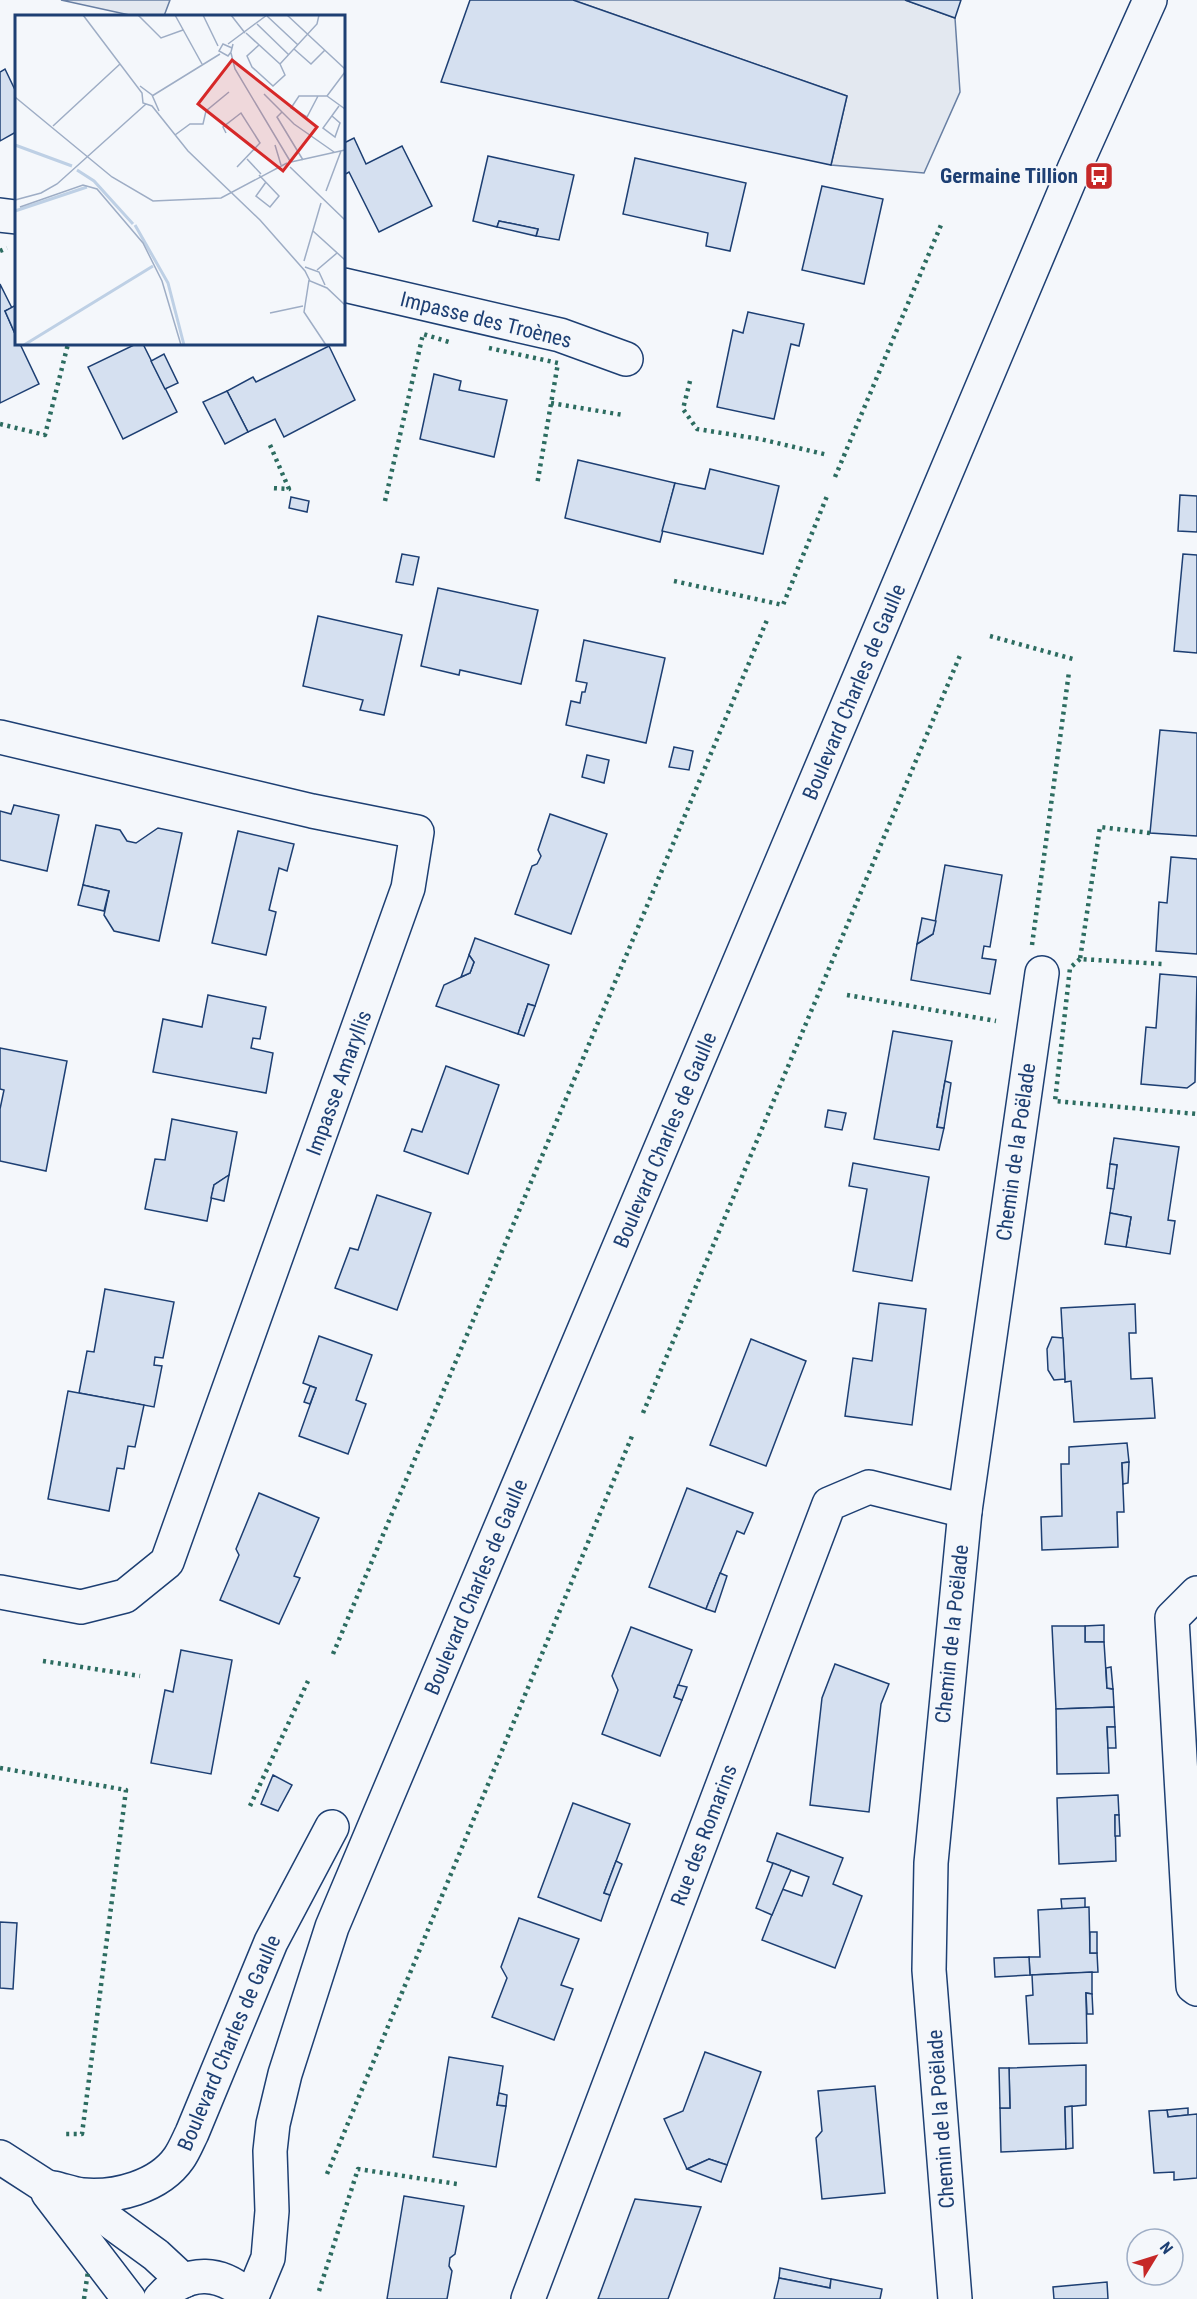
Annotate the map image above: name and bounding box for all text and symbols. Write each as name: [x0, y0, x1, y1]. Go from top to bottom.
inset map: [15, 15, 345, 345]
bus stop icon: Germaine Tillion: [1083, 160, 1115, 192]
place label: Germaine Tillion: [940, 164, 1078, 188]
street label: Impasse des Troènes: [398, 287, 574, 353]
street label: Boulevard Charles de Gaulle: [798, 581, 910, 803]
street label: Impasse Amaryllis: [302, 1007, 376, 1159]
street label: Boulevard Charles de Gaulle: [609, 1029, 721, 1251]
street label: Chemin de la Poëlade: [992, 1061, 1040, 1242]
street label: Boulevard Charles de Gaulle: [420, 1476, 532, 1698]
street label: Chemin de la Poëlade: [931, 1543, 973, 1724]
street label: Rue des Romarins: [666, 1761, 742, 1909]
street label: Boulevard Charles de Gaulle: [173, 1932, 285, 2154]
street label: Chemin de la Poëlade: [923, 2029, 959, 2209]
north arrow: [1125, 2227, 1185, 2287]
text: N: [1156, 2238, 1177, 2258]

